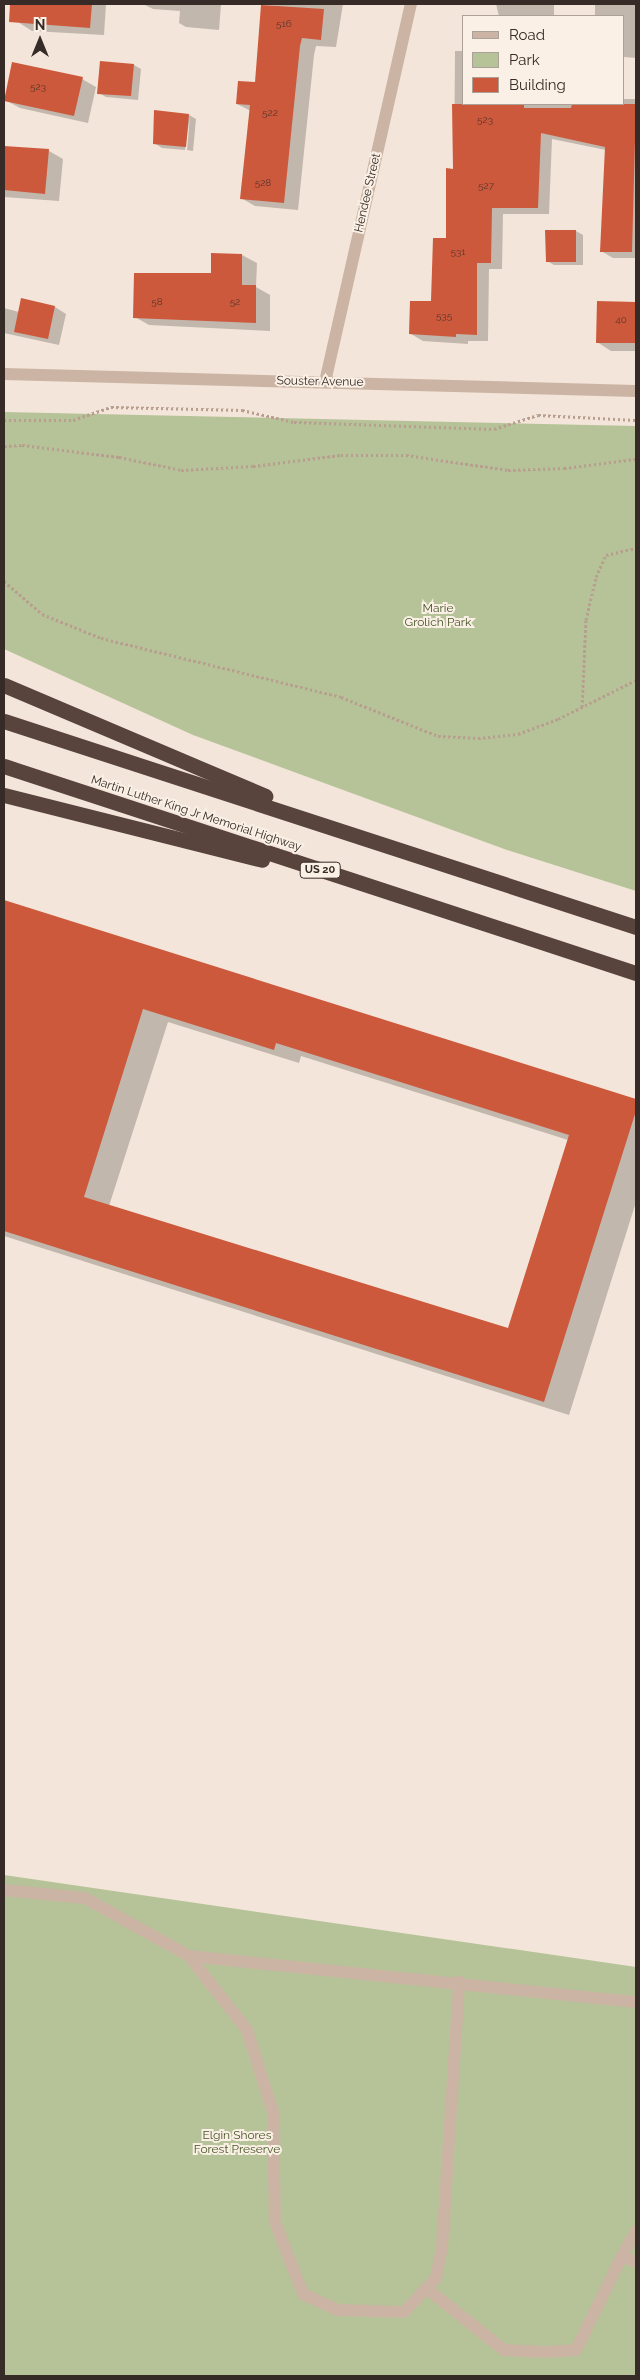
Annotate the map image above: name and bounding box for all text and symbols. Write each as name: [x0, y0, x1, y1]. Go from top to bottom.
north arrow: [15, 15, 65, 65]
legend: [462, 15, 625, 105]
text: N: [35, 17, 45, 33]
house number: 516: [276, 18, 292, 30]
text: Road: [509, 26, 545, 44]
text: Park: [509, 51, 540, 69]
text: Building: [509, 76, 566, 94]
house number: 523: [30, 81, 46, 93]
house number: 522: [262, 107, 278, 119]
house number: 523: [477, 114, 493, 126]
street label: Hendee Street: [352, 152, 384, 234]
house number: 528: [255, 177, 271, 189]
house number: 527: [478, 180, 494, 192]
house number: 531: [450, 246, 466, 258]
house number: 58: [151, 296, 163, 308]
house number: 52: [230, 296, 240, 308]
house number: 535: [436, 310, 452, 322]
house number: 40: [615, 314, 627, 326]
street label: Souster Avenue: [276, 374, 364, 390]
park label: Marie Grolich Park: [405, 602, 471, 630]
street label: Martin Luther King Jr Memorial Highway: [88, 773, 304, 855]
road number: US 20: [299, 862, 341, 878]
park label: Elgin Shores Forest Preserve: [194, 2129, 280, 2157]

